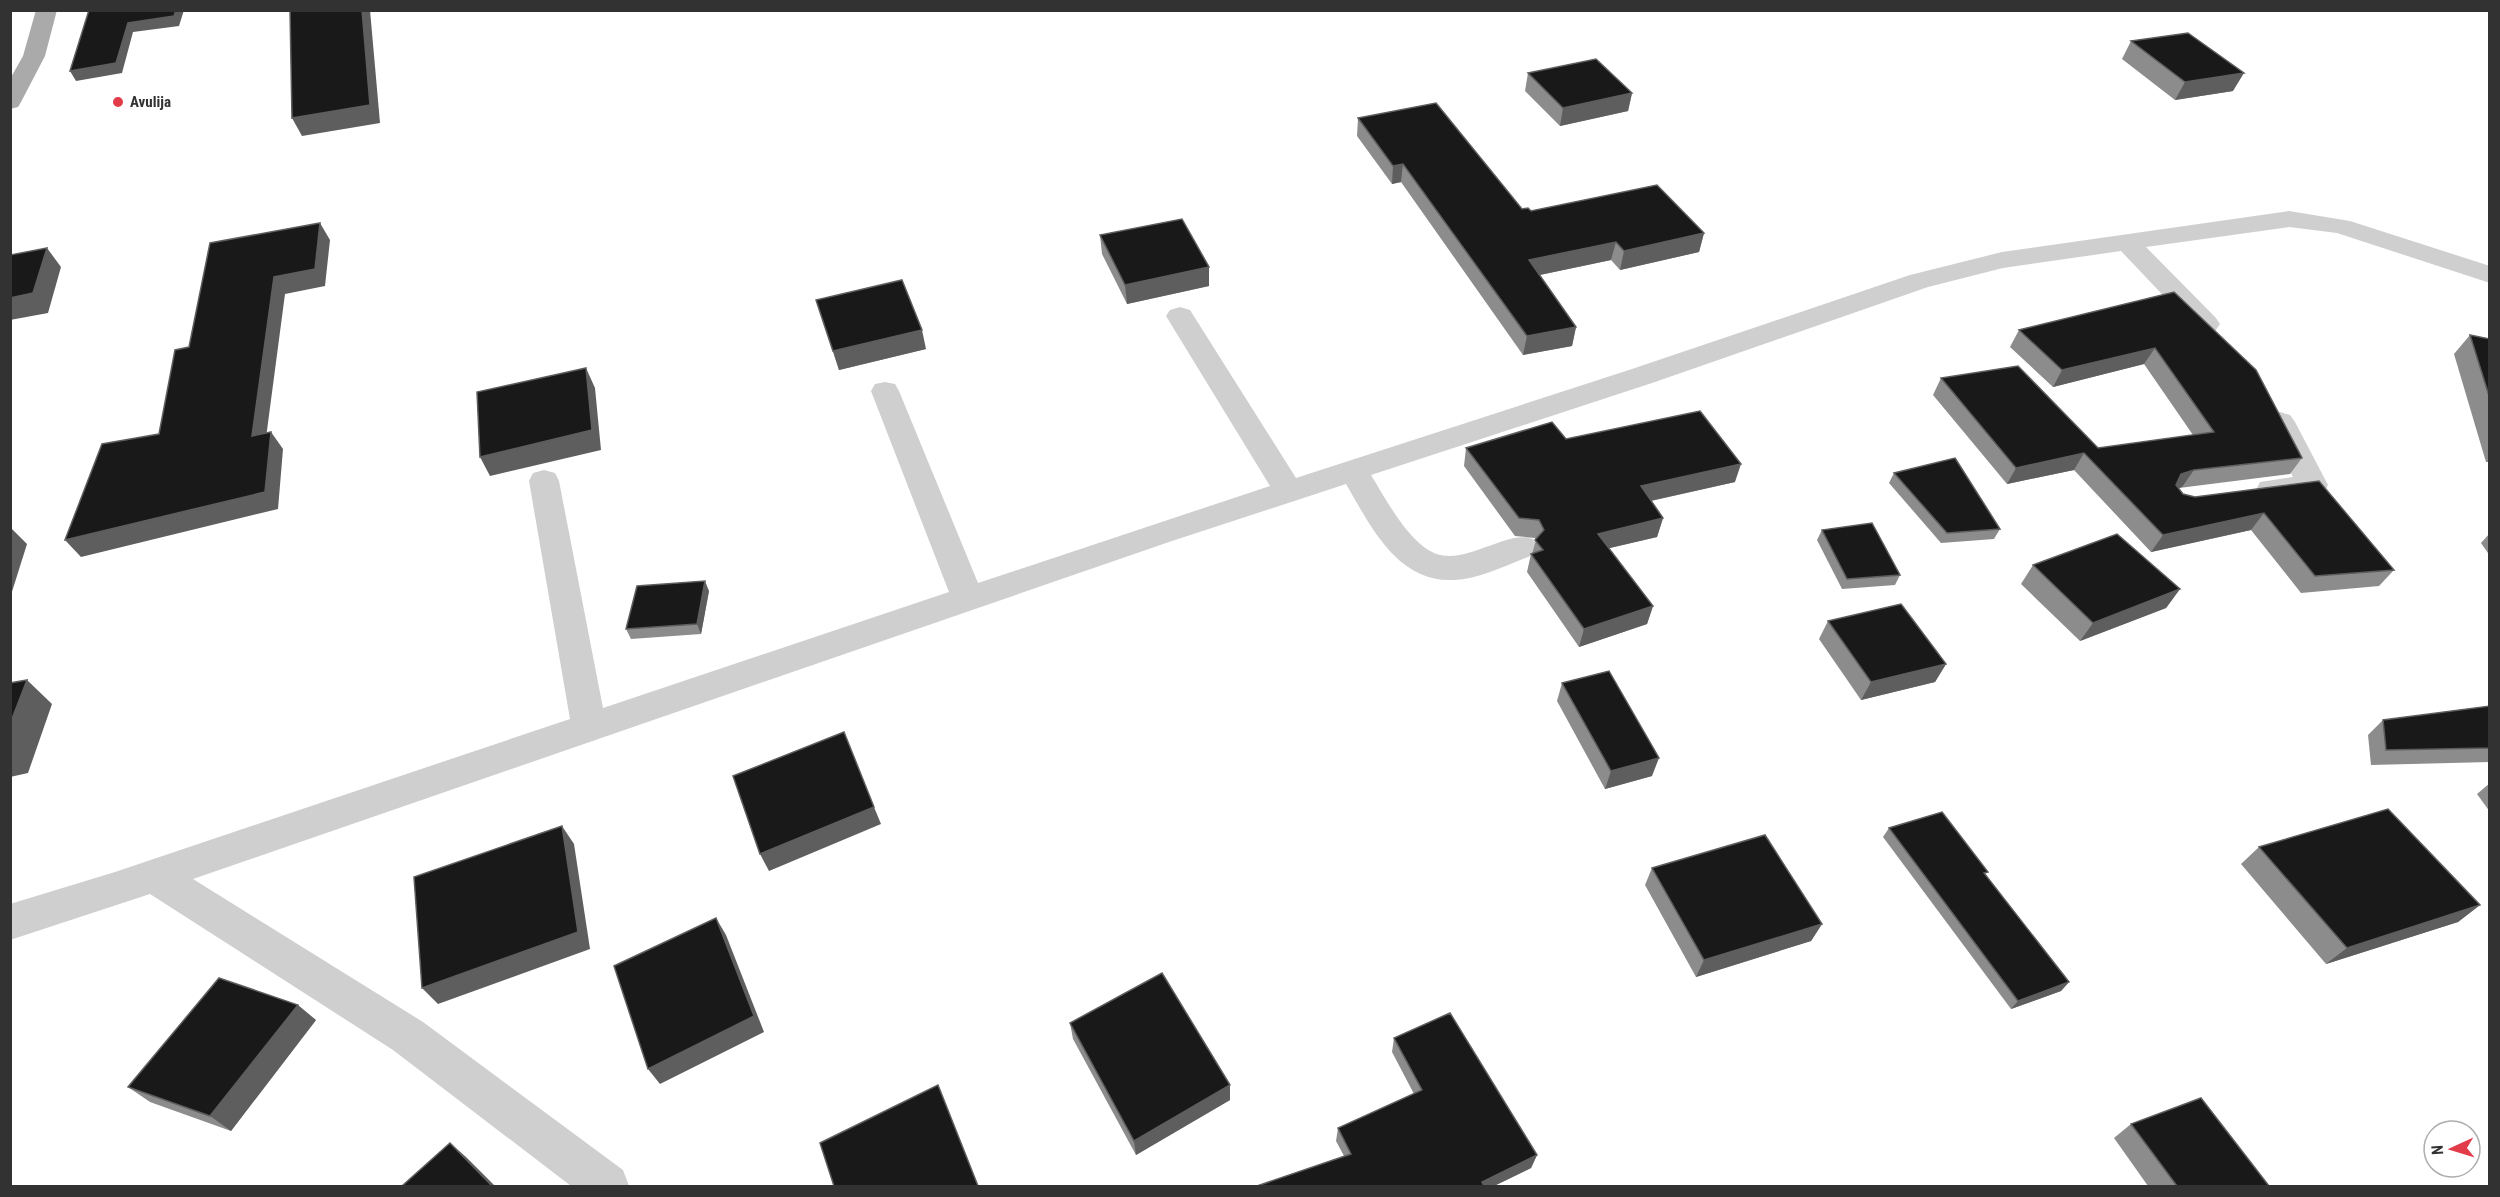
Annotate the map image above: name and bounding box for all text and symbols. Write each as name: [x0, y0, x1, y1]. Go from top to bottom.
place label: Avulija: [130, 93, 171, 111]
marker: Avulija: [111, 95, 125, 109]
north arrow: [2422, 1119, 2482, 1179]
text: N: [2428, 1144, 2447, 1156]

